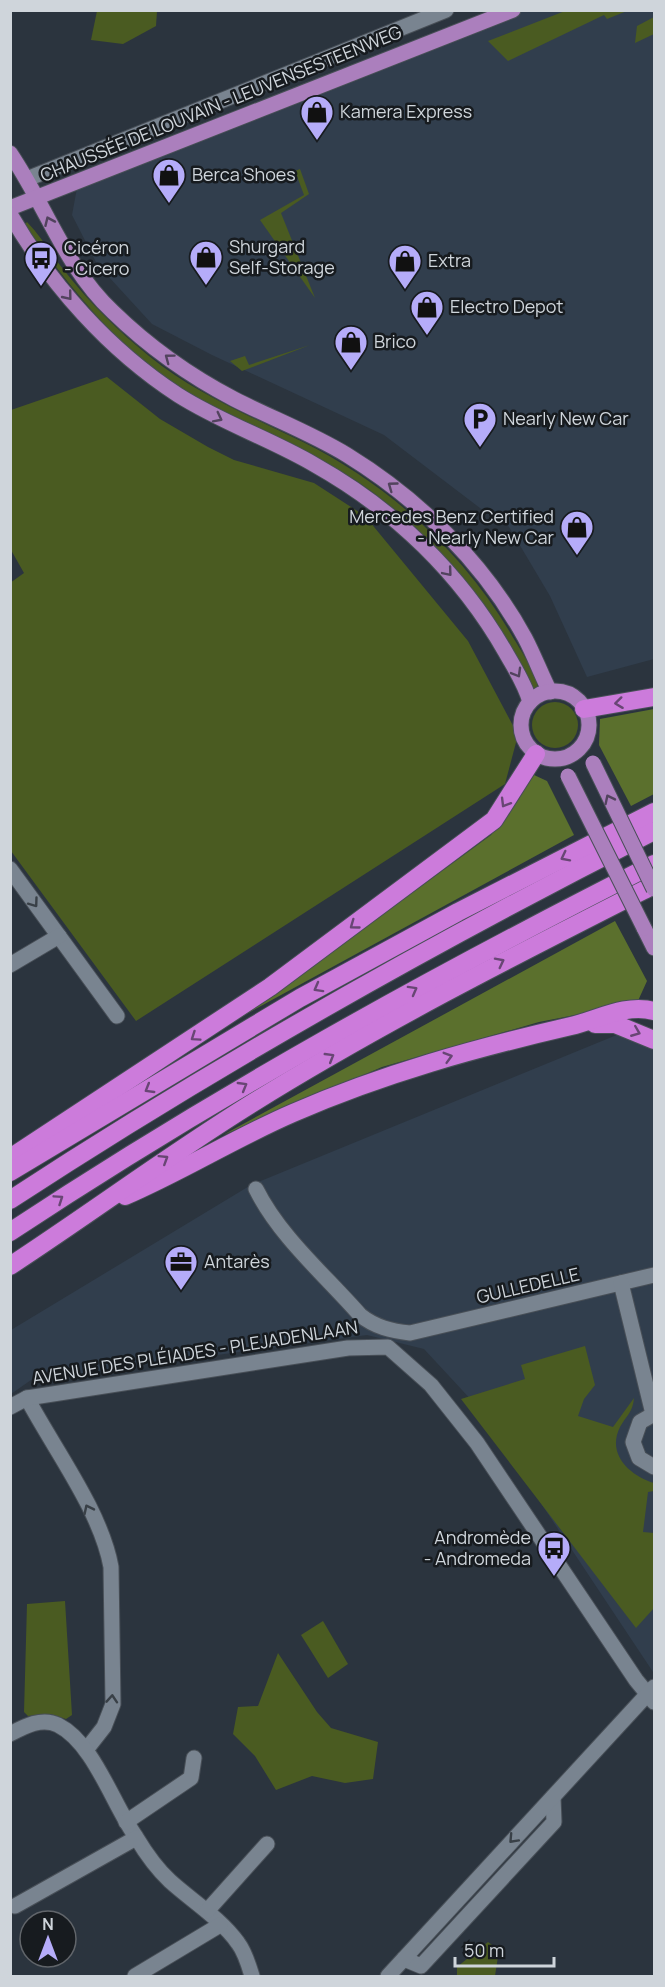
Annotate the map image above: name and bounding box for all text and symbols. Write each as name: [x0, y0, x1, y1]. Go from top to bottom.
street label: CHAUSSÉE DE LOUVAIN - LEUVENSESTEENWEG: [36, 19, 405, 187]
shop icon: Kamera Express: [299, 94, 335, 141]
place label: Kamera Express: [340, 99, 472, 123]
shop icon: Berca Shoes: [151, 157, 187, 204]
place label: Berca Shoes: [192, 162, 296, 186]
one-way arrow: [44, 216, 56, 227]
place label: Shurgard Self-Storage: [229, 234, 335, 279]
place label: Cicéron - Cicero: [64, 235, 129, 280]
shop icon: Shurgard Self-Storage: [188, 239, 224, 286]
bus stop icon: Cicéron - Cicero: [23, 240, 59, 287]
shop icon: Extra: [387, 243, 423, 290]
place label: Extra: [428, 248, 471, 272]
one-way arrow: [61, 289, 72, 300]
shop icon: Electro Depot: [409, 289, 445, 336]
place label: Electro Depot: [450, 294, 564, 318]
shop icon: Brico: [333, 324, 369, 371]
place label: Brico: [374, 329, 416, 353]
one-way arrow: [164, 355, 175, 366]
parking icon: Nearly New Car: [462, 401, 498, 448]
place label: Nearly New Car: [503, 406, 629, 430]
one-way arrow: [212, 411, 223, 422]
one-way arrow: [388, 482, 399, 493]
place label: Mercedes Benz Certified - Nearly New Car: [349, 504, 555, 549]
shop icon: Mercedes Benz Certified - Nearly New Car: [559, 509, 595, 556]
one-way arrow: [441, 565, 452, 576]
one-way arrow: [510, 667, 522, 677]
one-way arrow: [615, 697, 624, 709]
one-way arrow: [605, 794, 617, 805]
one-way arrow: [500, 797, 512, 807]
one-way arrow: [561, 850, 571, 861]
one-way arrow: [27, 896, 38, 907]
one-way arrow: [350, 918, 361, 929]
one-way arrow: [494, 958, 505, 970]
one-way arrow: [314, 981, 325, 992]
one-way arrow: [407, 986, 417, 997]
one-way arrow: [630, 1025, 641, 1037]
one-way arrow: [190, 1030, 201, 1041]
one-way arrow: [442, 1052, 453, 1064]
one-way arrow: [324, 1053, 334, 1064]
one-way arrow: [145, 1081, 155, 1093]
one-way arrow: [237, 1082, 247, 1093]
one-way arrow: [158, 1155, 168, 1167]
one-way arrow: [53, 1195, 64, 1206]
office icon: Antarès: [163, 1244, 199, 1291]
place label: Antarès: [204, 1249, 270, 1273]
street label: GULLEDELLE: [474, 1262, 582, 1309]
street label: AVENUE DES PLÉIADES - PLEJADENLAAN: [30, 1314, 360, 1390]
one-way arrow: [84, 1505, 96, 1516]
place label: Andromède - Andromeda: [424, 1525, 531, 1570]
bus stop icon: Andromède - Andromeda: [536, 1530, 572, 1577]
one-way arrow: [105, 1695, 118, 1704]
one-way arrow: [509, 1832, 520, 1843]
north arrow: [18, 1909, 78, 1969]
text: N: [42, 1913, 54, 1935]
scale bar: [455, 1930, 554, 1968]
text: 50 m: [464, 1938, 504, 1962]

